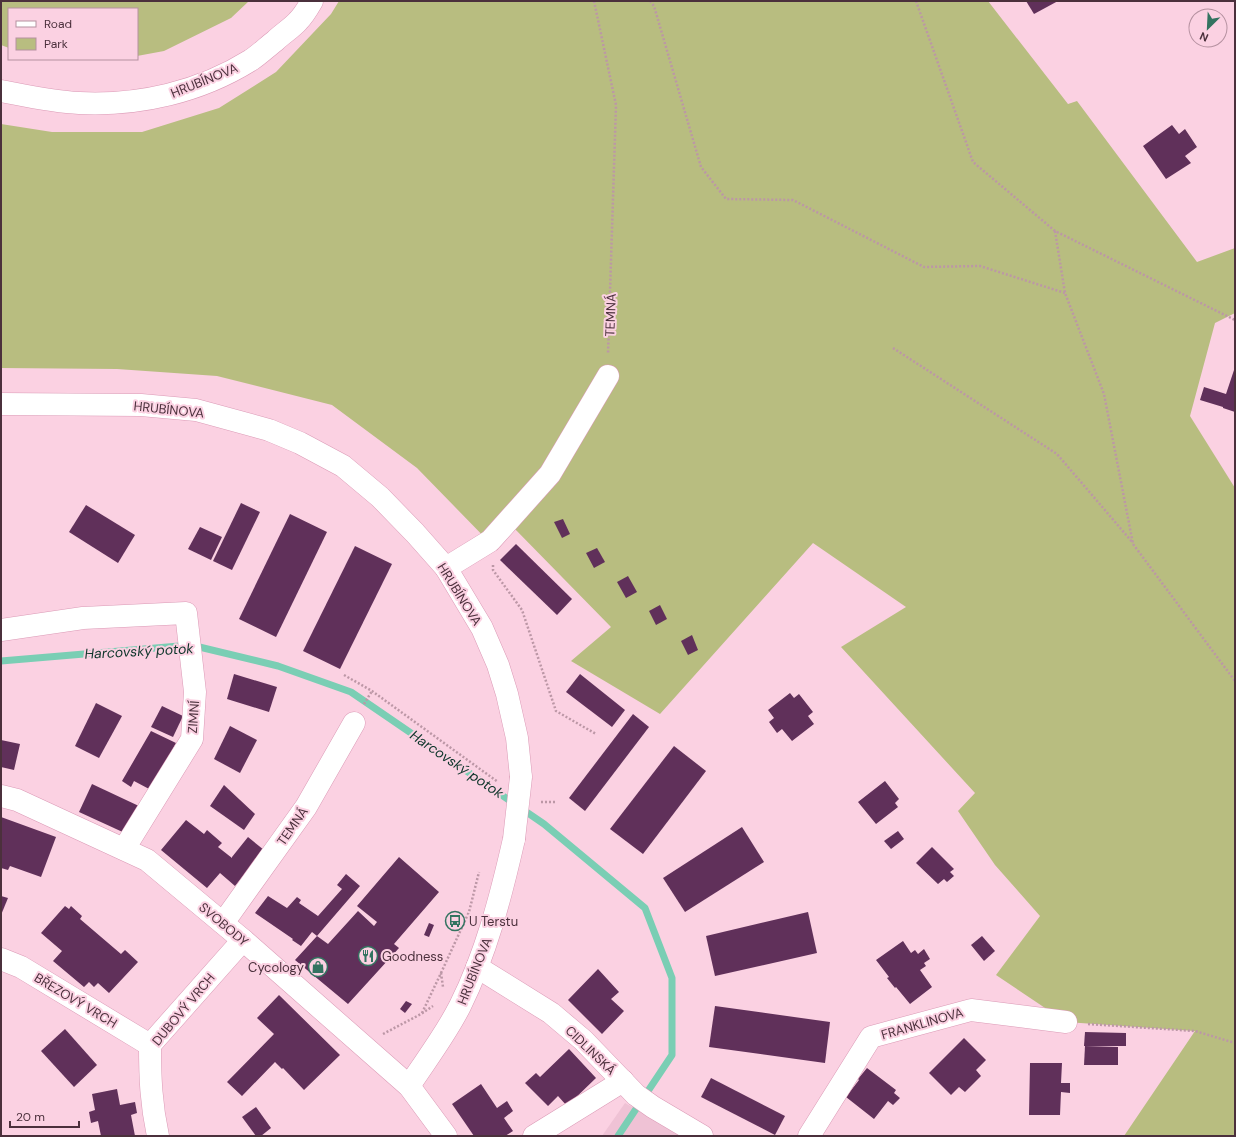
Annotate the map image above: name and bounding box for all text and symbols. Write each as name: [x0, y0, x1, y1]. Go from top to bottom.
legend: [8, 8, 138, 60]
north arrow: [1188, 8, 1228, 48]
text: Road: [44, 16, 72, 32]
text: N: [1197, 29, 1210, 45]
text: Park: [44, 36, 68, 52]
street label: HRUBÍNOVA: [168, 58, 241, 102]
street label: TEMNÁ: [600, 293, 620, 337]
street label: HRUBÍNOVA: [133, 396, 205, 422]
street label: HRUBÍNOVA: [434, 559, 487, 629]
water label: Harcovský potok: [84, 639, 195, 663]
street label: ZIMNÍ: [183, 700, 203, 734]
water label: Harcovský potok: [407, 726, 508, 802]
street label: TEMNÁ: [272, 803, 312, 849]
street label: SVOBODY: [195, 899, 252, 950]
bus stop icon: U Terstu: [444, 910, 466, 932]
place label: U Terstu: [469, 913, 518, 930]
street label: HRUBÍNOVA: [452, 934, 496, 1007]
restaurant icon: Goodness: [357, 945, 379, 967]
place label: Goodness: [382, 948, 443, 965]
shop icon: Cycology: [307, 956, 329, 978]
place label: Cycology: [248, 959, 304, 976]
street label: BŘEZOVÝ VRCH: [31, 968, 121, 1032]
street label: DUBOVÝ VRCH: [147, 969, 219, 1049]
street label: FRANKLINOVA: [879, 1004, 965, 1043]
street label: CIDLINSKÁ: [562, 1021, 621, 1079]
scale bar: [10, 1103, 79, 1129]
text: 20 m: [16, 1109, 45, 1125]

